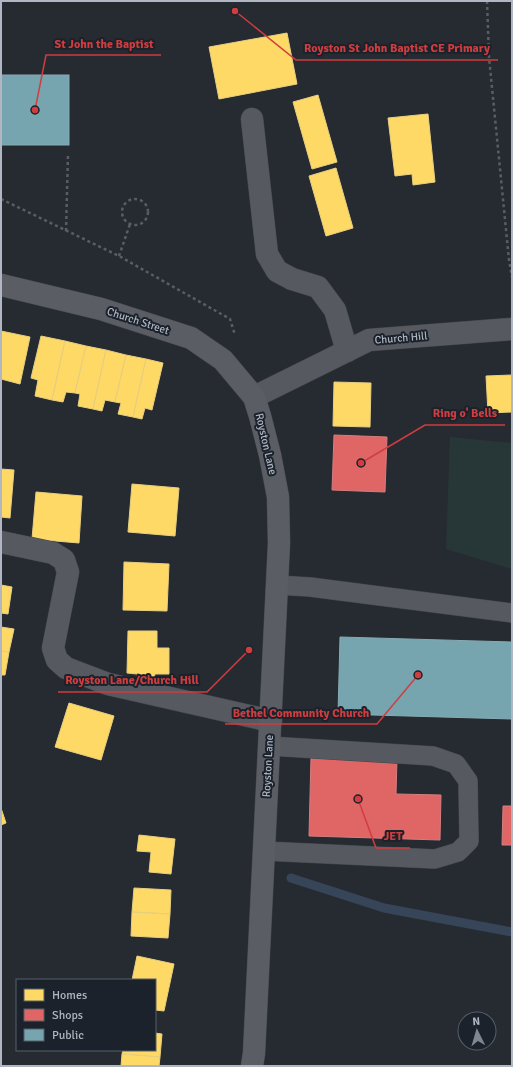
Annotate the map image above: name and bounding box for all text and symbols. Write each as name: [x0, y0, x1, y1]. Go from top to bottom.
callout: St John the Baptist: [46, 31, 161, 55]
callout: Royston St John Baptist CE Primary: [296, 36, 498, 60]
text: St John the Baptist: [55, 37, 154, 52]
text: Royston St John Baptist CE Primary: [304, 41, 490, 56]
street label: Church Street: [105, 305, 171, 337]
street label: Church Hill: [374, 329, 428, 347]
callout: Ring o' Bells: [425, 401, 505, 425]
text: Ring o' Bells: [433, 406, 498, 421]
street label: Royston Lane: [253, 412, 279, 476]
callout: Royston Lane/Church Hill: [58, 668, 207, 692]
text: Royston Lane/Church Hill: [65, 673, 199, 688]
callout: Bethel Community Church: [225, 700, 377, 724]
text: Bethel Community Church: [233, 706, 370, 721]
street label: Royston Lane: [260, 734, 276, 798]
callout: JET: [376, 824, 410, 848]
text: JET: [384, 829, 403, 844]
legend: [16, 979, 156, 1051]
text: Homes: [52, 988, 87, 1003]
text: Shops: [52, 1008, 83, 1023]
north arrow: [457, 1011, 497, 1051]
text: N: [472, 1015, 481, 1028]
text: Public: [52, 1028, 84, 1043]

